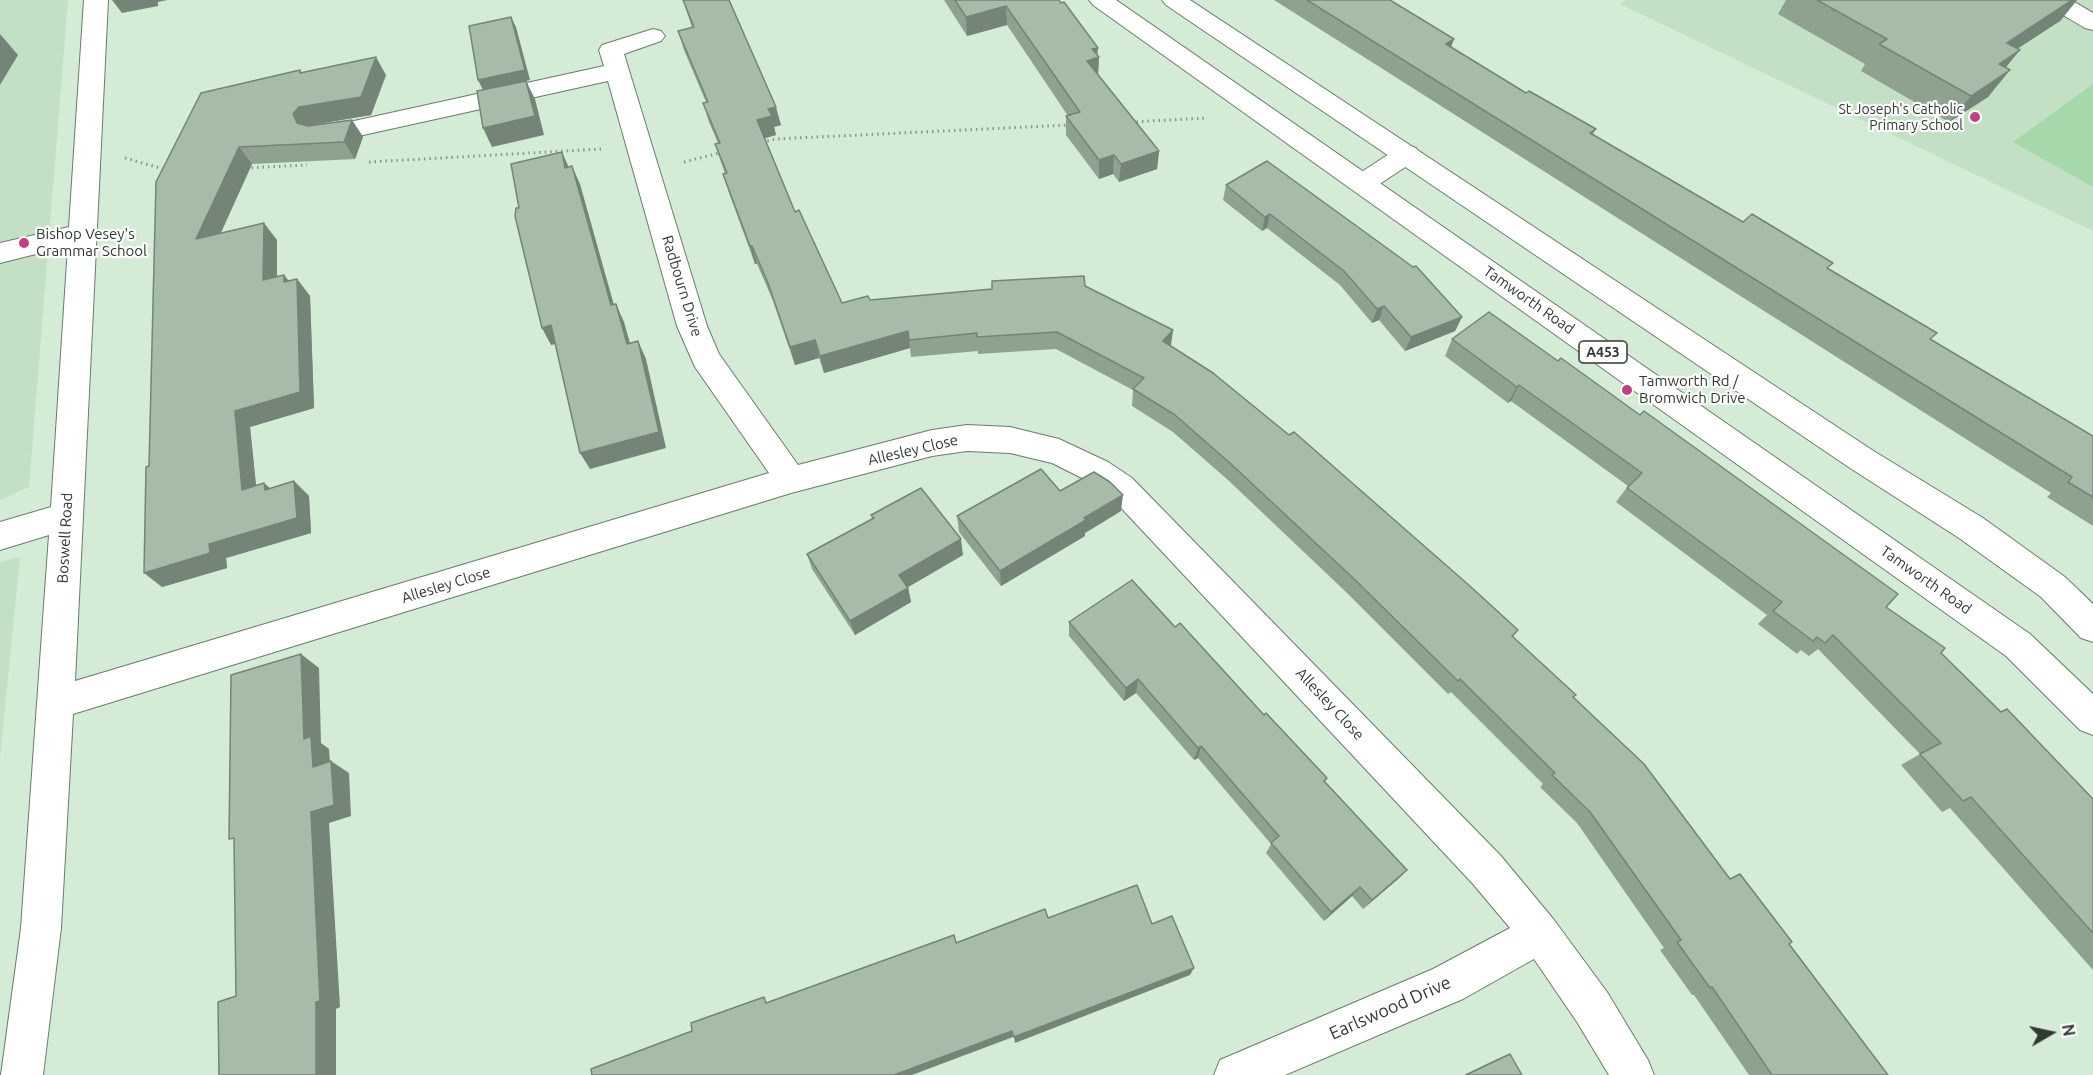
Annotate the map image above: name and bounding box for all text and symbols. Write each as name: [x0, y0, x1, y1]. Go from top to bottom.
place label: St Joseph's Catholic Primary School: [1839, 101, 1963, 134]
marker: St Joseph's Catholic Primary School: [1968, 110, 1982, 124]
place label: Bishop Vesey's Grammar School: [36, 225, 147, 260]
street label: Radbourn Drive: [658, 233, 706, 339]
marker: Bishop Vesey's Grammar School: [17, 236, 31, 250]
street label: Tamworth Road: [1480, 262, 1578, 338]
road number: A453: [1579, 341, 1627, 363]
place label: Tamworth Rd / Bromwich Drive: [1639, 372, 1746, 407]
marker: Tamworth Rd / Bromwich Drive: [1620, 383, 1634, 397]
street label: Allesley Close: [866, 431, 960, 469]
street label: Boswell Road: [54, 492, 76, 584]
street label: Tamworth Road: [1877, 542, 1975, 618]
street label: Allesley Close: [399, 563, 493, 607]
street label: Allesley Close: [1292, 664, 1368, 744]
street label: Earlswood Drive: [1326, 972, 1454, 1044]
north arrow: [2021, 1003, 2081, 1063]
text: N: [2059, 1023, 2079, 1037]

